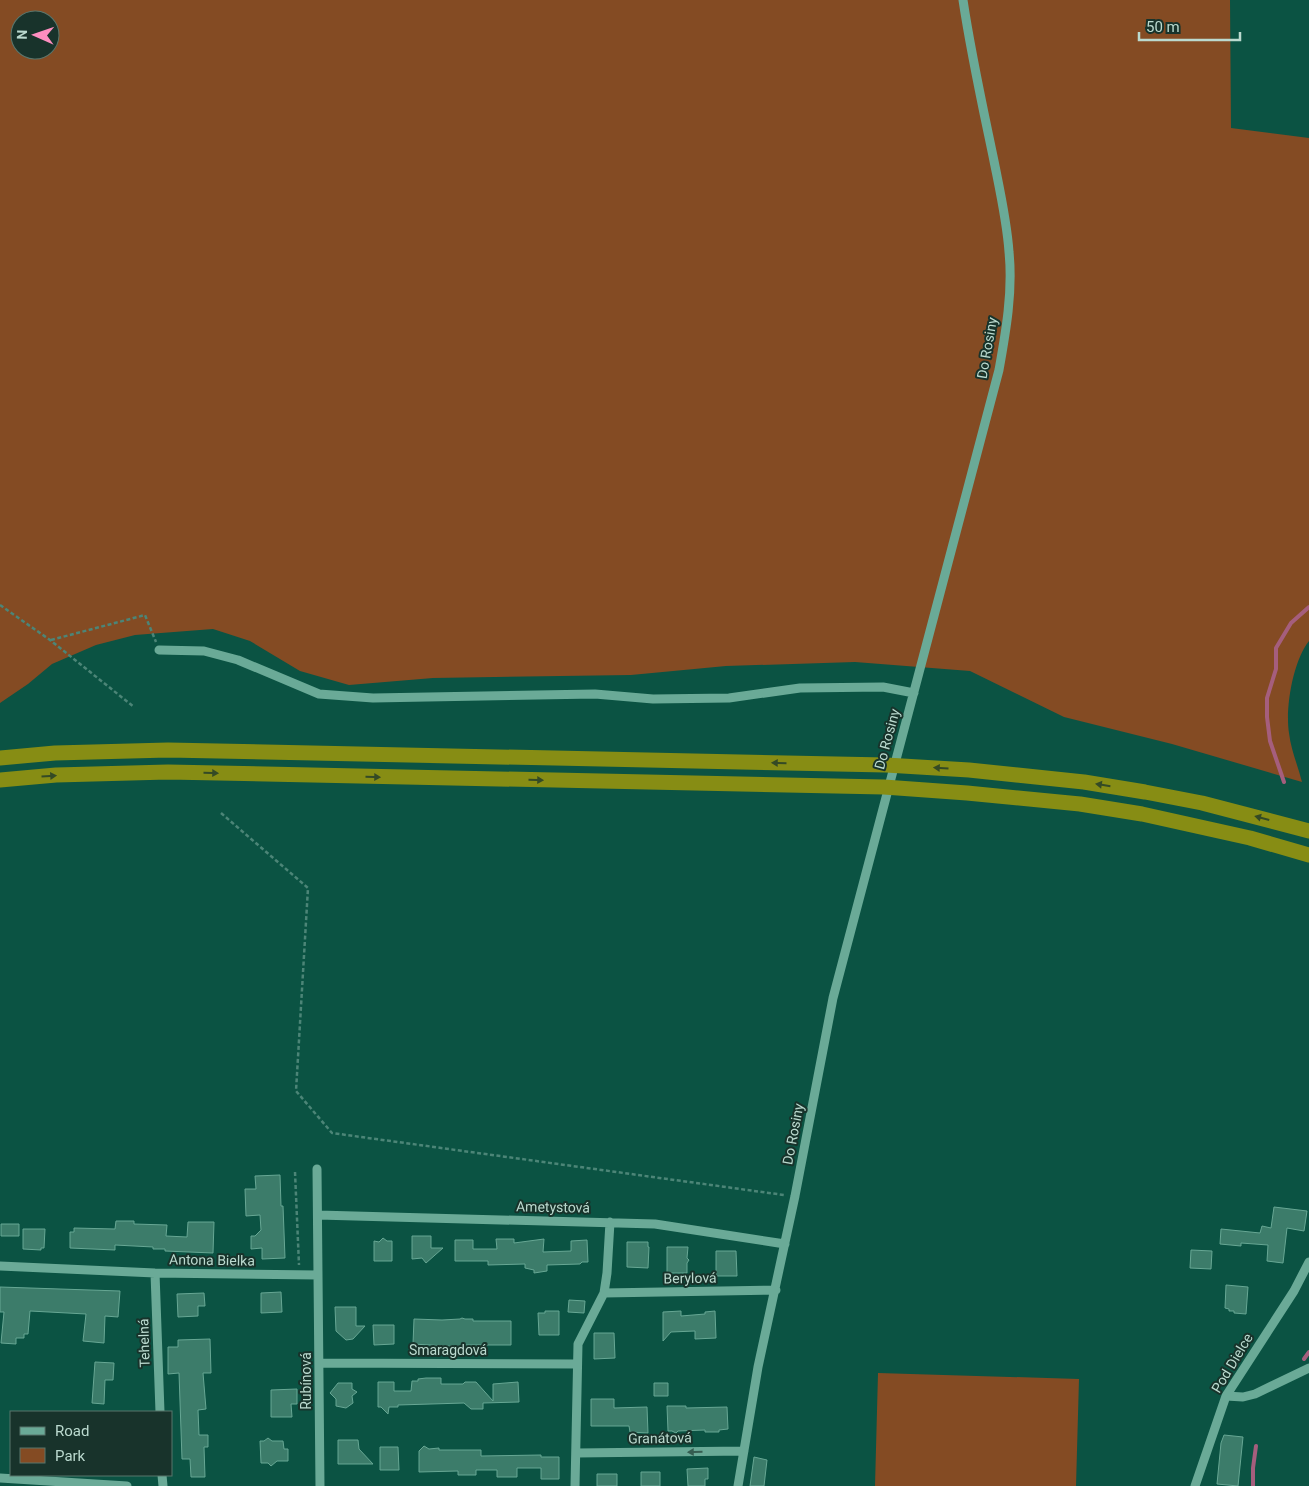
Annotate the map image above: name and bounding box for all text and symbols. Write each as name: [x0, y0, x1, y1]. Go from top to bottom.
north arrow: [10, 10, 60, 60]
scale bar: [1139, 10, 1240, 42]
text: 50 m: [1146, 18, 1180, 36]
text: N: [14, 29, 30, 40]
street label: Do Rosiny: [974, 316, 1000, 380]
street label: Do Rosiny: [871, 707, 903, 771]
one-way arrow: [771, 759, 787, 767]
one-way arrow: [933, 764, 949, 772]
one-way arrow: [203, 769, 219, 777]
one-way arrow: [41, 771, 57, 779]
one-way arrow: [366, 773, 382, 781]
one-way arrow: [528, 776, 544, 784]
one-way arrow: [1095, 781, 1111, 789]
one-way arrow: [1254, 814, 1270, 822]
street label: Do Rosiny: [779, 1102, 807, 1166]
street label: Ametystová: [516, 1198, 590, 1216]
street label: Antona Bielka: [169, 1251, 255, 1269]
street label: Berylová: [663, 1270, 717, 1286]
street label: Tehelná: [135, 1318, 153, 1368]
street label: Pod Dielce: [1208, 1330, 1256, 1396]
street label: Smaragdová: [409, 1342, 487, 1358]
street label: Rubínová: [298, 1352, 314, 1410]
legend: [10, 1411, 172, 1476]
text: Road: [55, 1422, 89, 1440]
street label: Granátová: [628, 1429, 692, 1447]
text: Park: [55, 1447, 86, 1465]
one-way arrow: [687, 1448, 703, 1456]

